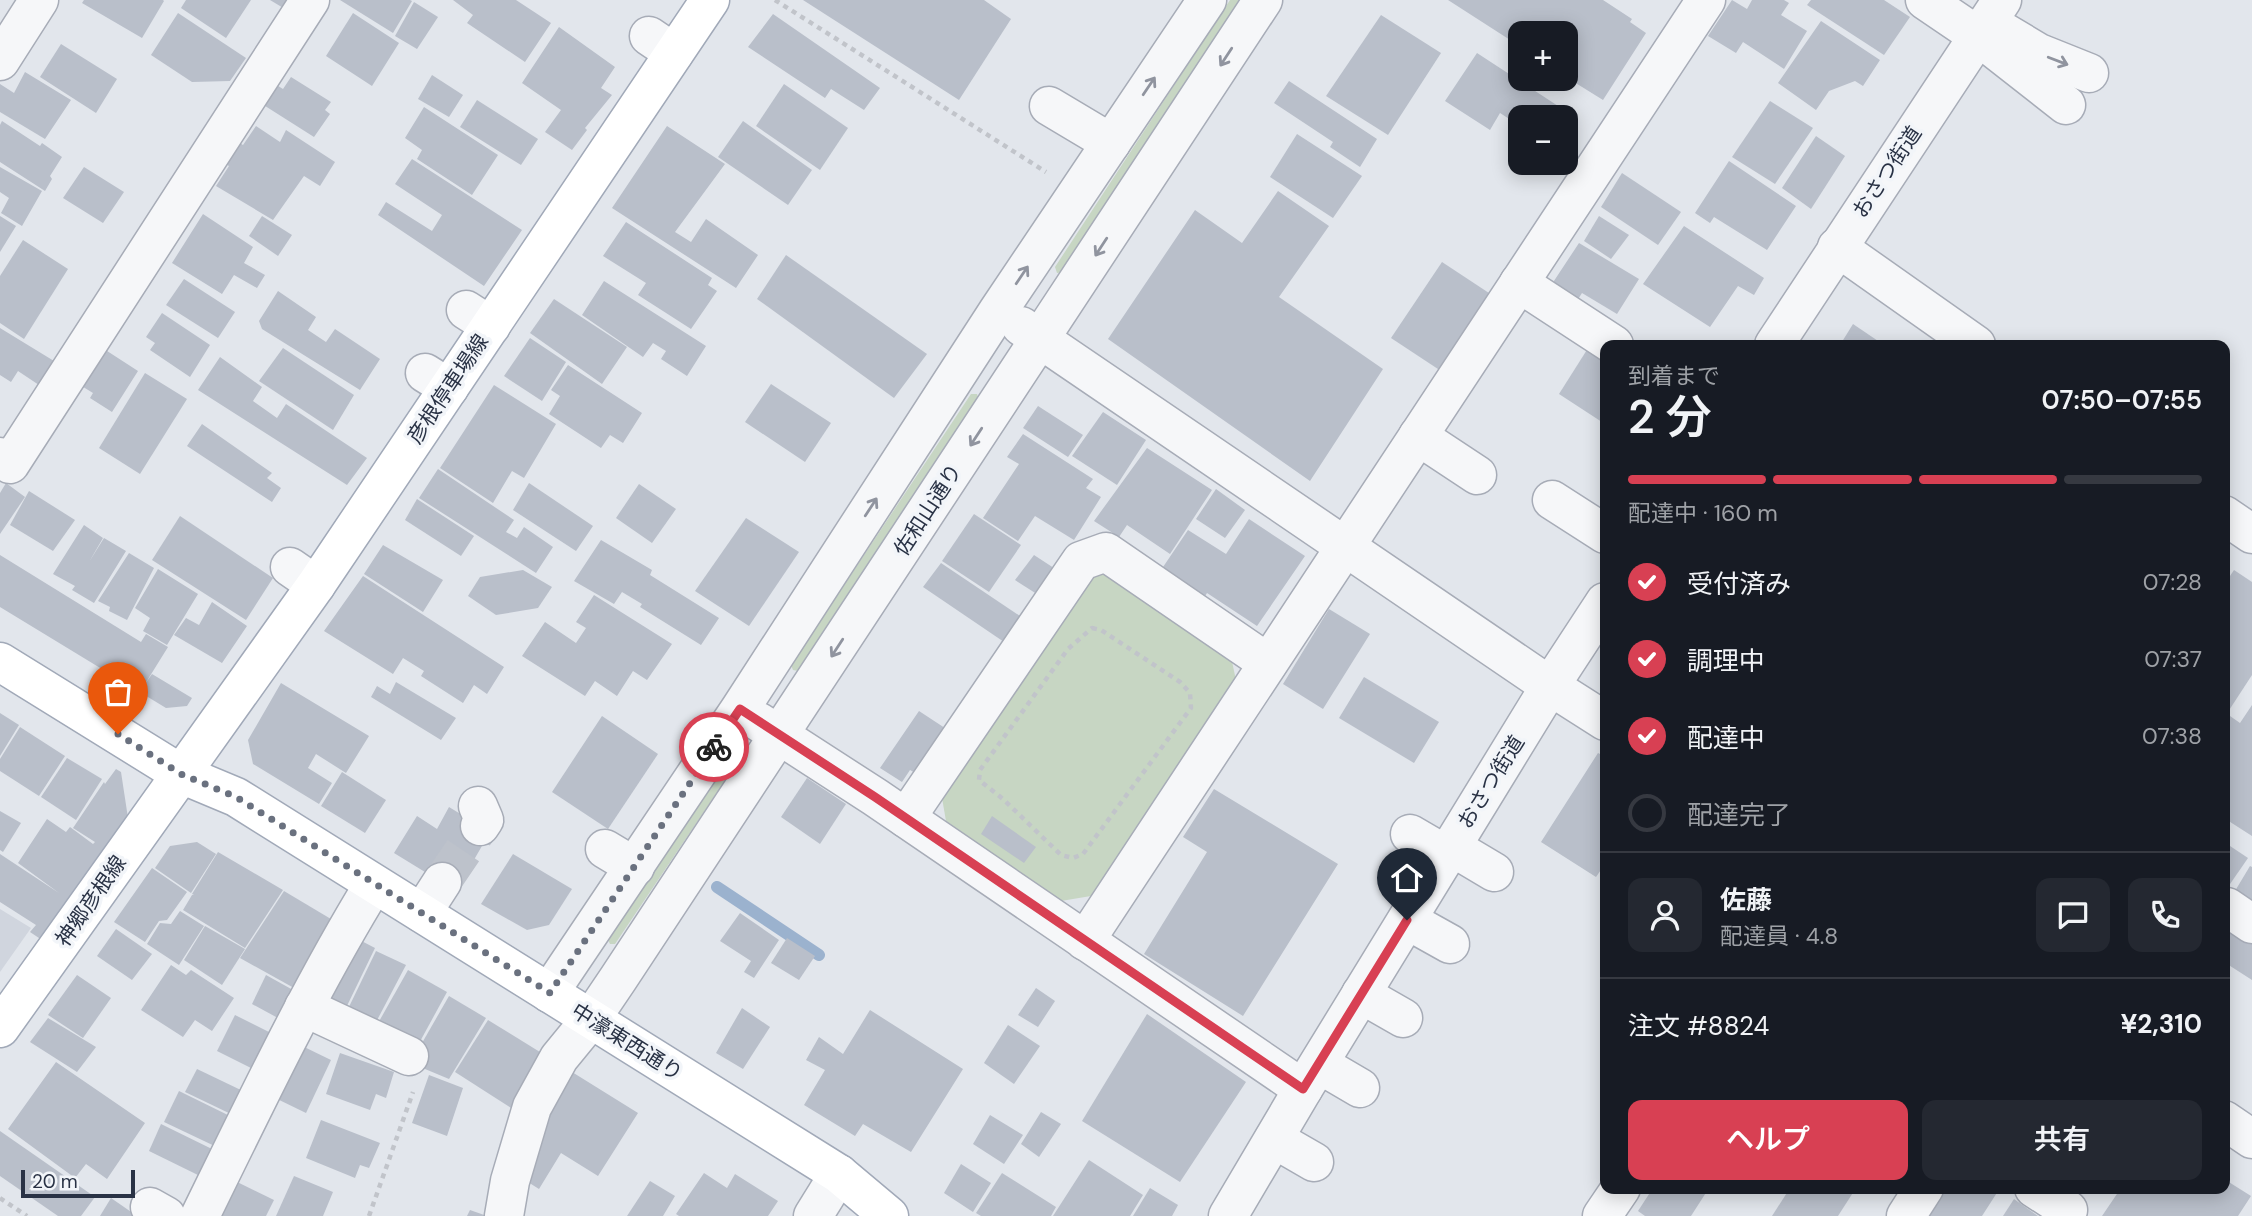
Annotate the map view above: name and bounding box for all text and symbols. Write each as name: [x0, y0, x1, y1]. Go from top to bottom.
map controls: [1508, 21, 1578, 175]
button: +: [1508, 21, 1578, 91]
one-way arrow: [1219, 47, 1233, 66]
one-way arrow: [2047, 56, 2069, 69]
one-way arrow: [1142, 77, 1156, 96]
button: −: [1508, 105, 1578, 175]
street label: おさつ街道: [1846, 121, 1928, 223]
one-way arrow: [1094, 237, 1108, 257]
one-way arrow: [1015, 266, 1029, 285]
street label: 彦根停車場線: [401, 329, 495, 449]
text: 到着まで: [1628, 361, 1720, 391]
text: 07:50–07:55: [2042, 383, 2202, 417]
text: 2 分: [1628, 387, 1712, 447]
one-way arrow: [969, 427, 983, 447]
street label: 佐和山通り: [888, 458, 968, 562]
one-way arrow: [865, 497, 879, 517]
text: 配達中 · 160 m: [1628, 498, 1778, 528]
icon: check: [1628, 563, 1666, 601]
text: 受付済み: [1687, 567, 1791, 601]
text: 07:28: [2143, 567, 2202, 597]
one-way arrow: [830, 637, 844, 657]
icon: check: [1628, 640, 1666, 678]
text: 調理中: [1687, 644, 1765, 678]
text: 07:37: [2144, 644, 2202, 674]
pin: [88, 662, 148, 734]
icon: bag: [99, 673, 137, 711]
courier: [679, 712, 749, 782]
icon: check: [1628, 717, 1666, 755]
text: 配達中: [1687, 721, 1765, 755]
text: 07:38: [2142, 721, 2202, 751]
icon: bike: [695, 728, 733, 766]
street label: おさつ街道: [1451, 730, 1531, 834]
text: 配達完了: [1687, 798, 1791, 832]
pin: [1377, 848, 1437, 920]
street label: 神郷彦根線: [49, 850, 133, 952]
icon: home: [1388, 859, 1426, 897]
button: person: [1628, 878, 1702, 952]
button: chat: [2036, 878, 2110, 952]
button: phone: [2128, 878, 2202, 952]
text: 佐藤: [1720, 883, 1772, 917]
text: 配達員 · 4.8: [1720, 921, 1838, 951]
street label: 中濠東西通り: [566, 997, 688, 1087]
text: ¥2,310: [2120, 1007, 2202, 1041]
text: 注文 #8824: [1628, 1009, 1769, 1043]
button: ヘルプ: [1628, 1100, 1908, 1180]
button: 共有: [1922, 1100, 2202, 1180]
scale bar: [21, 1167, 135, 1199]
text: 20 m: [32, 1169, 78, 1194]

